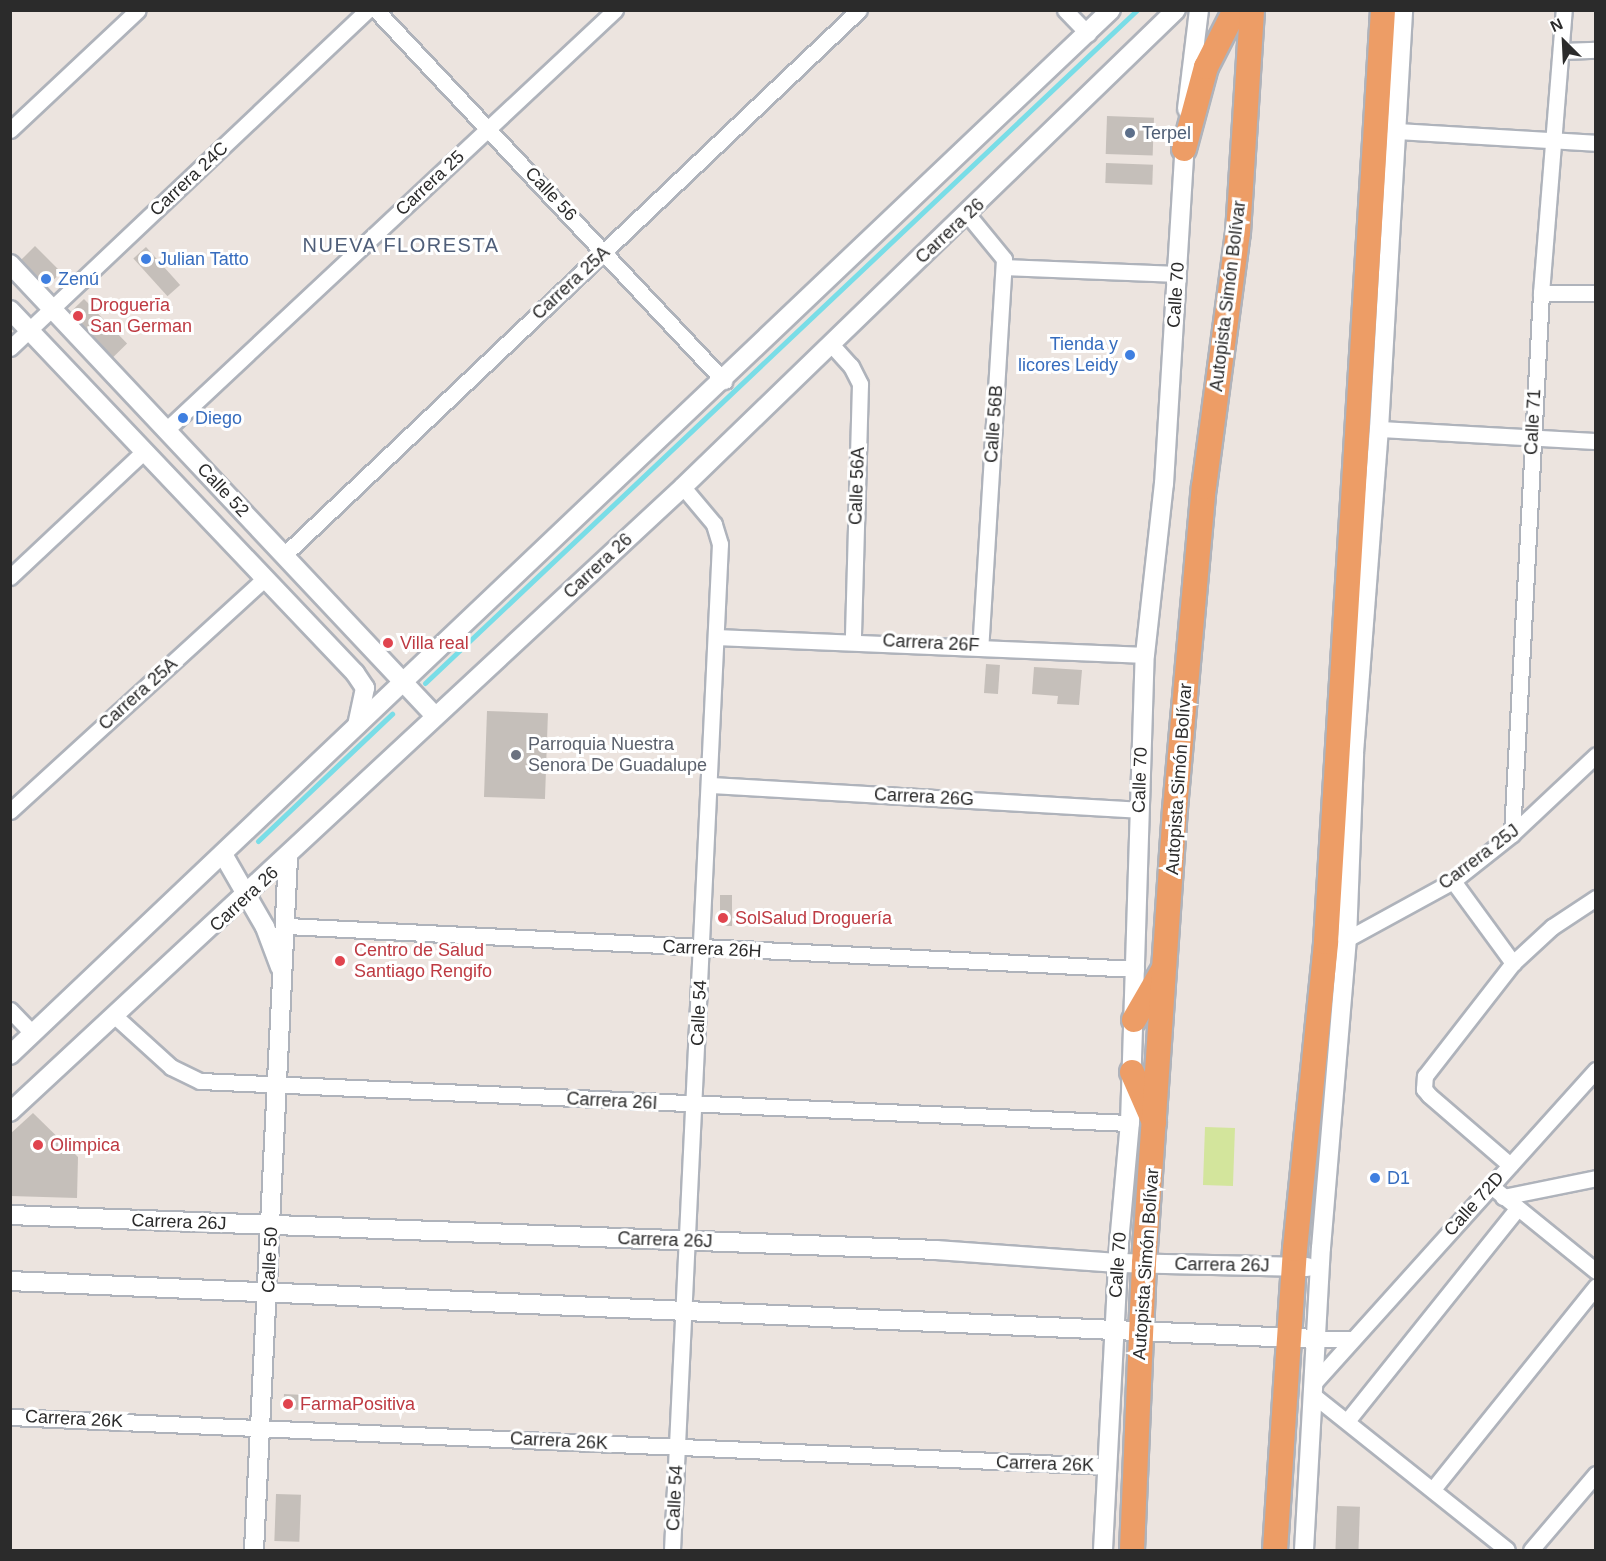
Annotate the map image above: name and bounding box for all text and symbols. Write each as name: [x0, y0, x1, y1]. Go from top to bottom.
north arrow: [1534, 12, 1594, 72]
text: N: [1548, 15, 1565, 35]
place label: Terpel: [1142, 122, 1191, 144]
marker: Terpel: [1123, 126, 1137, 140]
street label: Carrera 24C: [145, 137, 233, 221]
street label: Carrera 25: [391, 146, 469, 220]
street label: Calle 56: [521, 162, 581, 226]
street label: Carrera 26: [911, 194, 989, 268]
street label: Autopista Simón Bolívar: [1206, 199, 1250, 393]
district label: NUEVA FLORESTA: [302, 233, 500, 257]
street label: Carrera 25A: [528, 242, 614, 324]
place label: Julian Tatto: [158, 248, 249, 270]
marker: Julian Tatto: [139, 252, 153, 266]
street label: Calle 70: [1163, 261, 1189, 329]
place label: Zenú: [58, 268, 99, 290]
marker: Zenú: [39, 272, 53, 286]
place label: Droguerīa San German: [90, 295, 192, 338]
marker: Droguerīa San German: [71, 309, 85, 323]
place label: Tienda y licores Leidy: [1018, 334, 1118, 376]
marker: Tienda y licores Leidy: [1123, 348, 1137, 362]
street label: Calle 56B: [981, 384, 1007, 464]
street label: Calle 71: [1520, 388, 1546, 456]
place label: Diego: [195, 407, 242, 429]
marker: Diego: [176, 411, 190, 425]
street label: Calle 56A: [845, 447, 869, 525]
street label: Calle 52: [193, 458, 253, 522]
street label: Carrera 26: [559, 529, 637, 603]
street label: Carrera 26F: [882, 630, 980, 656]
place label: Villa real: [400, 632, 469, 654]
marker: Villa real: [381, 636, 395, 650]
street label: Carrera 25A: [94, 653, 182, 735]
street label: Autopista Simón Bolívar: [1162, 682, 1196, 876]
place label: Parroquia Nuestra Senora De Guadalupe: [528, 734, 707, 777]
street label: Calle 70: [1128, 747, 1152, 813]
marker: Parroquia Nuestra Senora De Guadalupe: [509, 748, 523, 762]
street label: Carrera 26G: [873, 784, 975, 810]
street label: Carrera 25J: [1435, 820, 1523, 894]
street label: Carrera 26: [205, 862, 283, 936]
place label: SolSalud Droguería: [735, 907, 892, 929]
marker: SolSalud Droguería: [716, 911, 730, 925]
street label: Carrera 26H: [662, 936, 762, 962]
place label: Centro de Salud Santiago Rengifo: [354, 940, 492, 982]
marker: Centro de Salud Santiago Rengifo: [331, 952, 349, 970]
street label: Calle 54: [686, 979, 712, 1047]
street label: Carrera 26I: [566, 1088, 658, 1114]
place label: Olimpica: [50, 1134, 120, 1156]
marker: Olimpica: [31, 1138, 45, 1152]
street label: Autopista Simón Bolívar: [1129, 1167, 1163, 1361]
place label: D1: [1387, 1167, 1410, 1189]
street label: Calle 72D: [1440, 1167, 1508, 1241]
marker: D1: [1368, 1171, 1382, 1185]
street label: Carrera 26J: [131, 1210, 227, 1234]
street label: Calle 50: [257, 1226, 283, 1294]
street label: Carrera 26J: [617, 1228, 713, 1252]
street label: Calle 70: [1105, 1231, 1131, 1299]
street label: Carrera 26J: [1174, 1253, 1270, 1277]
place label: FarmaPositiva: [300, 1393, 415, 1415]
marker: FarmaPositiva: [281, 1397, 295, 1411]
street label: Carrera 26K: [24, 1406, 124, 1432]
street label: Carrera 26K: [509, 1428, 609, 1454]
street label: Carrera 26K: [996, 1451, 1094, 1477]
street label: Calle 54: [662, 1464, 688, 1532]

